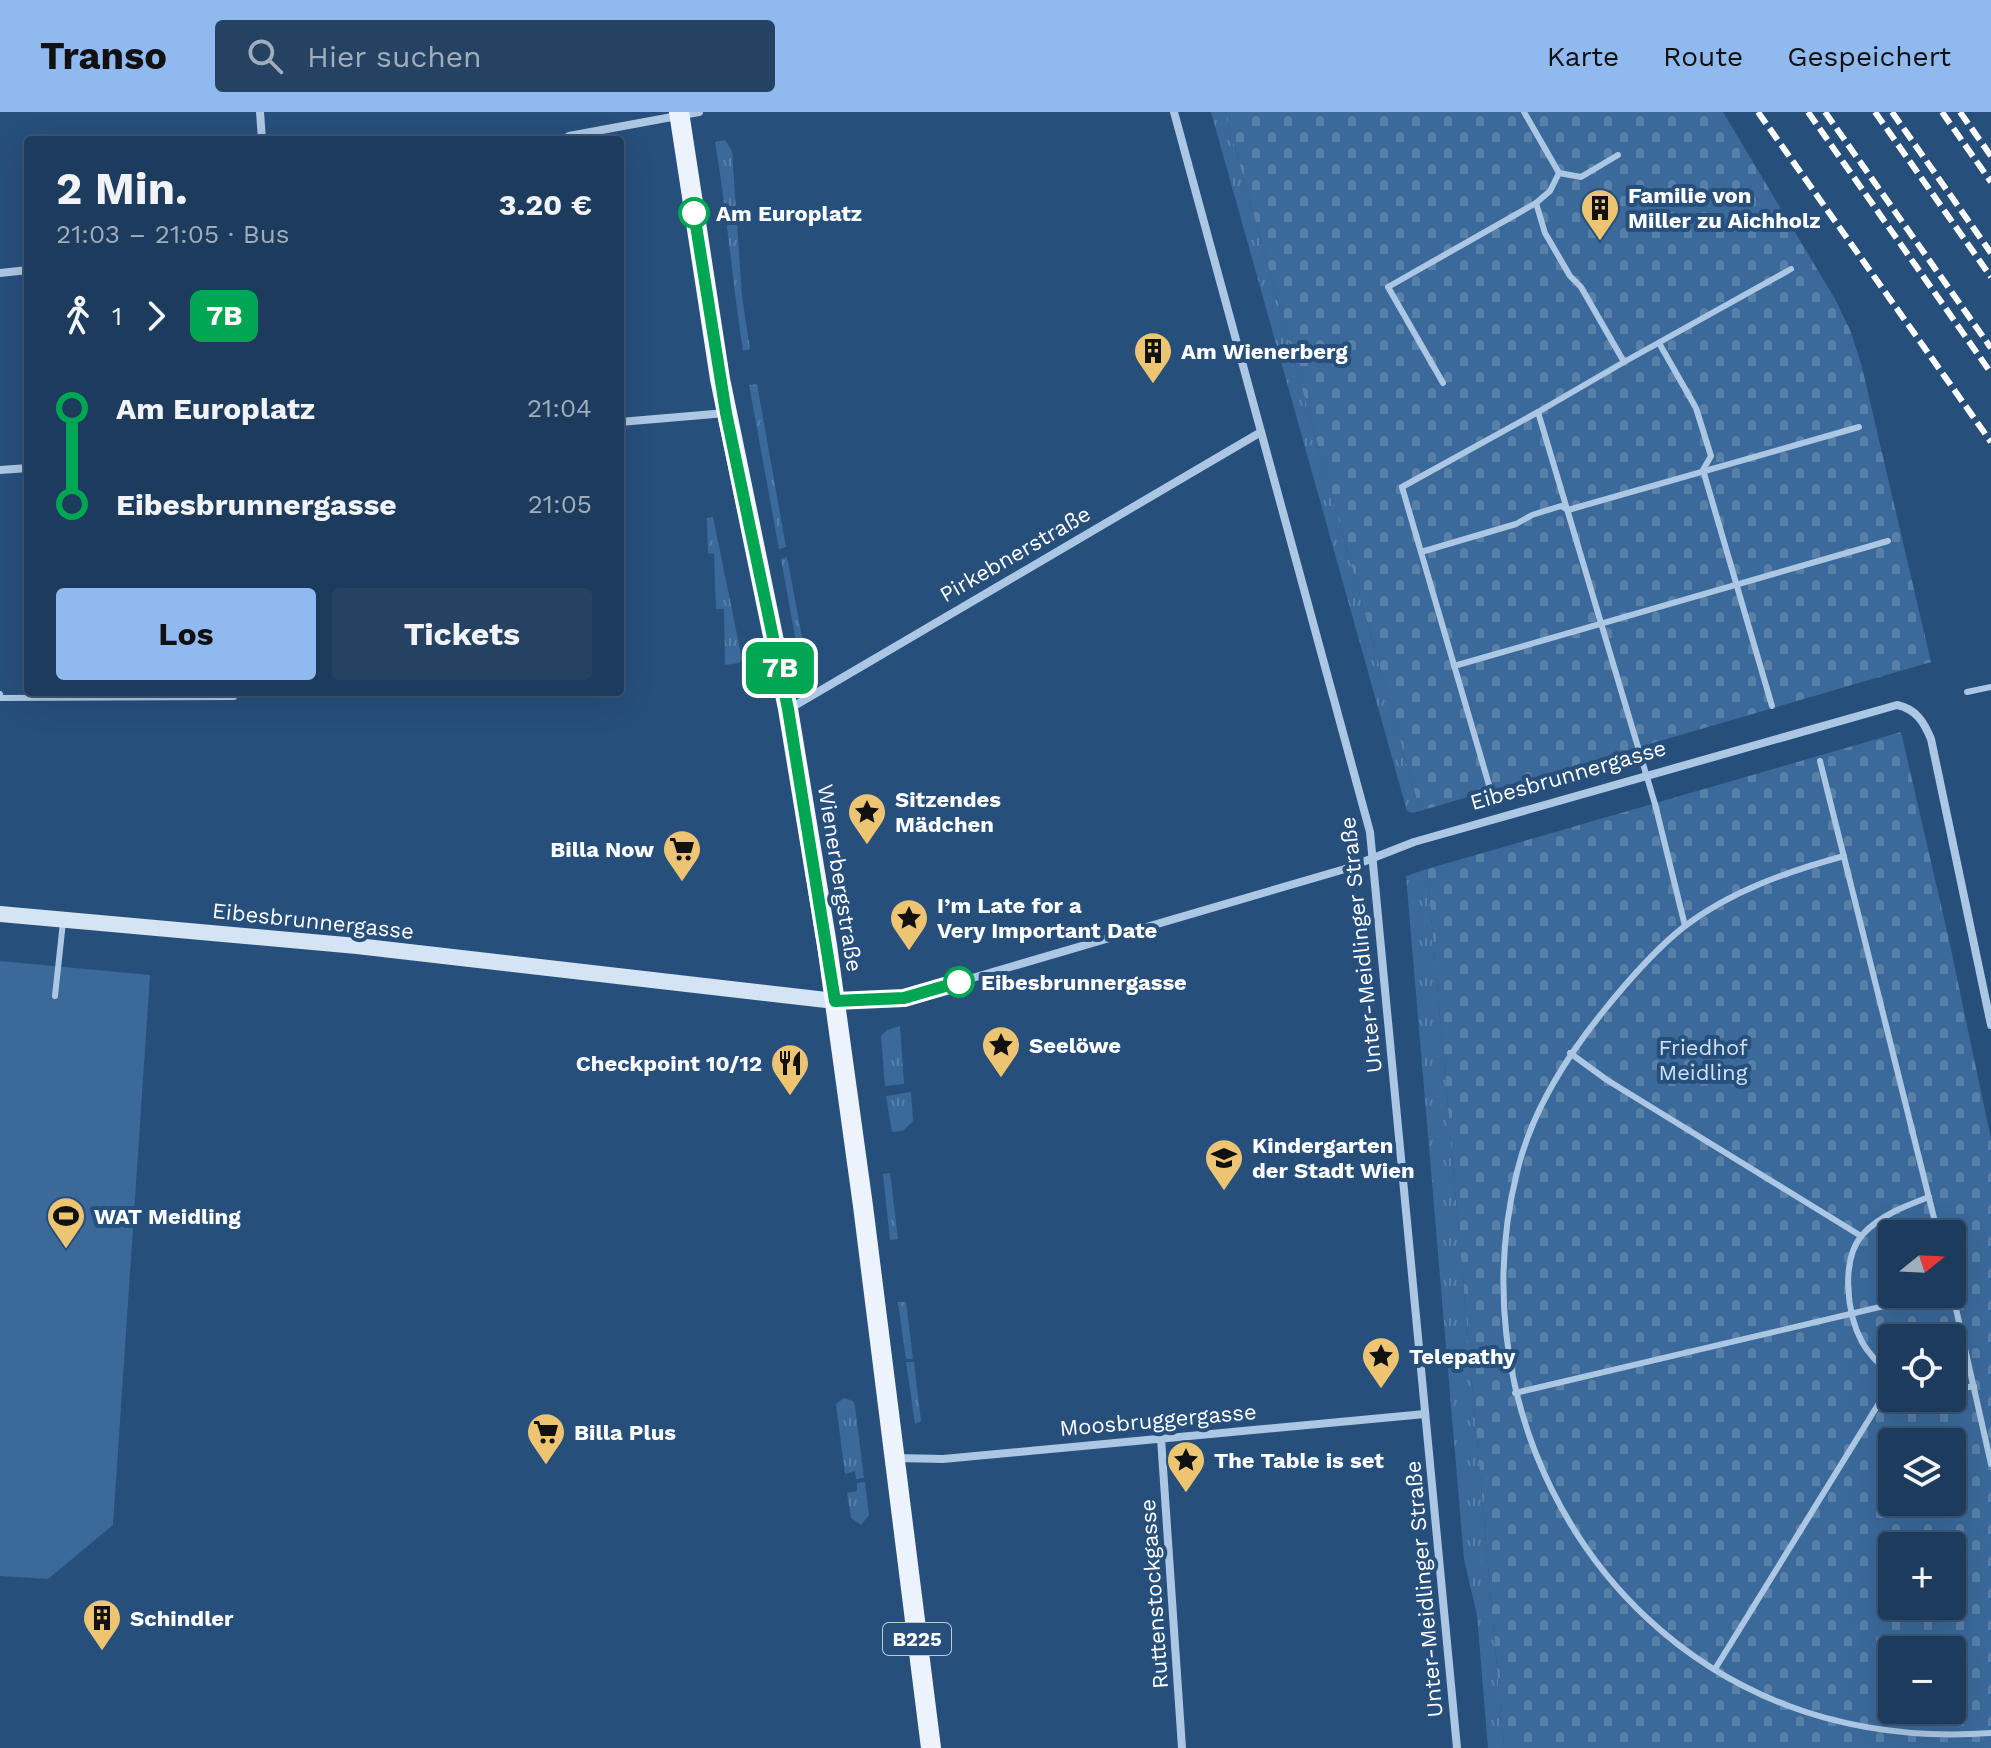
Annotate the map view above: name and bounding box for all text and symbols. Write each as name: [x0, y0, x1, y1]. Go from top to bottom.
search box: [215, 20, 775, 92]
text: Transo: [40, 34, 167, 78]
icon: search: [243, 34, 287, 78]
text: Hier suchen: [307, 39, 482, 74]
text: Karte: [1547, 40, 1619, 73]
text: Route: [1663, 40, 1743, 73]
text: Gespeichert: [1787, 40, 1951, 73]
text: 2 Min.: [56, 163, 188, 215]
place label: Familie von Miller zu Aichholz: [1628, 183, 1821, 233]
text: 3.20 €: [499, 187, 592, 222]
building icon: Familie von Miller zu Aichholz: [1579, 187, 1621, 242]
marker: Am Europlatz: [679, 198, 709, 228]
place label: Am Europlatz: [716, 201, 862, 226]
text: 21:03 – 21:05 · Bus: [56, 219, 289, 249]
icon: walk: [56, 294, 100, 338]
icon: forward: [134, 294, 178, 338]
text: 7B: [206, 299, 242, 332]
text: 1: [112, 301, 122, 331]
building icon: Am Wienerberg: [1132, 330, 1174, 385]
place label: Am Wienerberg: [1181, 339, 1348, 364]
text: Am Europlatz: [116, 391, 315, 426]
text: 21:04: [527, 393, 592, 423]
text: Eibesbrunnergasse: [116, 487, 397, 522]
text: 21:05: [528, 489, 592, 519]
street label: Pirkebnerstraße: [935, 501, 1095, 607]
button: Los: [56, 588, 316, 680]
button: Tickets: [332, 588, 592, 680]
line badge: 7B: [744, 642, 816, 694]
text: 7B: [762, 651, 798, 684]
street label: Eibesbrunnergasse: [1467, 735, 1669, 815]
street label: Wienerbergstraße: [813, 782, 867, 974]
place label: Sitzendes Mädchen: [895, 787, 1001, 837]
place icon: Sitzendes Mädchen: [846, 791, 888, 846]
street label: Unter-Meidlinger Straße: [1335, 816, 1387, 1074]
supermarket icon: Billa Now: [661, 828, 703, 883]
place label: Billa Now: [550, 837, 654, 862]
place label: I’m Late for a Very Important Date: [937, 893, 1157, 943]
place icon: I’m Late for a Very Important Date: [888, 897, 930, 952]
street label: Eibesbrunnergasse: [211, 898, 415, 944]
marker: Eibesbrunnergasse: [944, 967, 974, 997]
place label: Eibesbrunnergasse: [981, 970, 1187, 995]
place icon: Seelöwe: [980, 1024, 1022, 1079]
place label: Seelöwe: [1029, 1033, 1121, 1058]
park label: Friedhof Meidling: [1658, 1035, 1748, 1085]
restaurant icon: Checkpoint 10/12: [769, 1042, 811, 1097]
place label: Checkpoint 10/12: [576, 1051, 762, 1076]
place label: Kindergarten der Stadt Wien: [1252, 1133, 1415, 1183]
school or university icon: Kindergarten der Stadt Wien: [1203, 1137, 1245, 1192]
sports icon: WAT Meidling: [45, 1195, 87, 1250]
place label: WAT Meidling: [94, 1204, 241, 1229]
north arrow: [1878, 1220, 1966, 1308]
map controls: [1878, 1220, 1966, 1724]
button: locate: [1878, 1324, 1966, 1412]
place icon: Telepathy: [1360, 1335, 1402, 1390]
place label: Telepathy: [1409, 1344, 1516, 1369]
street label: Moosbruggergasse: [1059, 1399, 1257, 1441]
supermarket icon: Billa Plus: [525, 1411, 567, 1466]
place label: Billa Plus: [574, 1420, 676, 1445]
button: layers: [1878, 1428, 1966, 1516]
place icon: The Table is set: [1165, 1439, 1207, 1494]
place label: The Table is set: [1214, 1448, 1384, 1473]
street label: Unter-Meidlinger Straße: [1400, 1460, 1448, 1718]
street label: Ruttenstockgasse: [1135, 1498, 1173, 1690]
button: +: [1878, 1532, 1966, 1620]
building icon: Schindler: [81, 1597, 123, 1652]
place label: Schindler: [130, 1606, 234, 1631]
road number: B225: [883, 1623, 951, 1655]
button: −: [1878, 1636, 1966, 1724]

